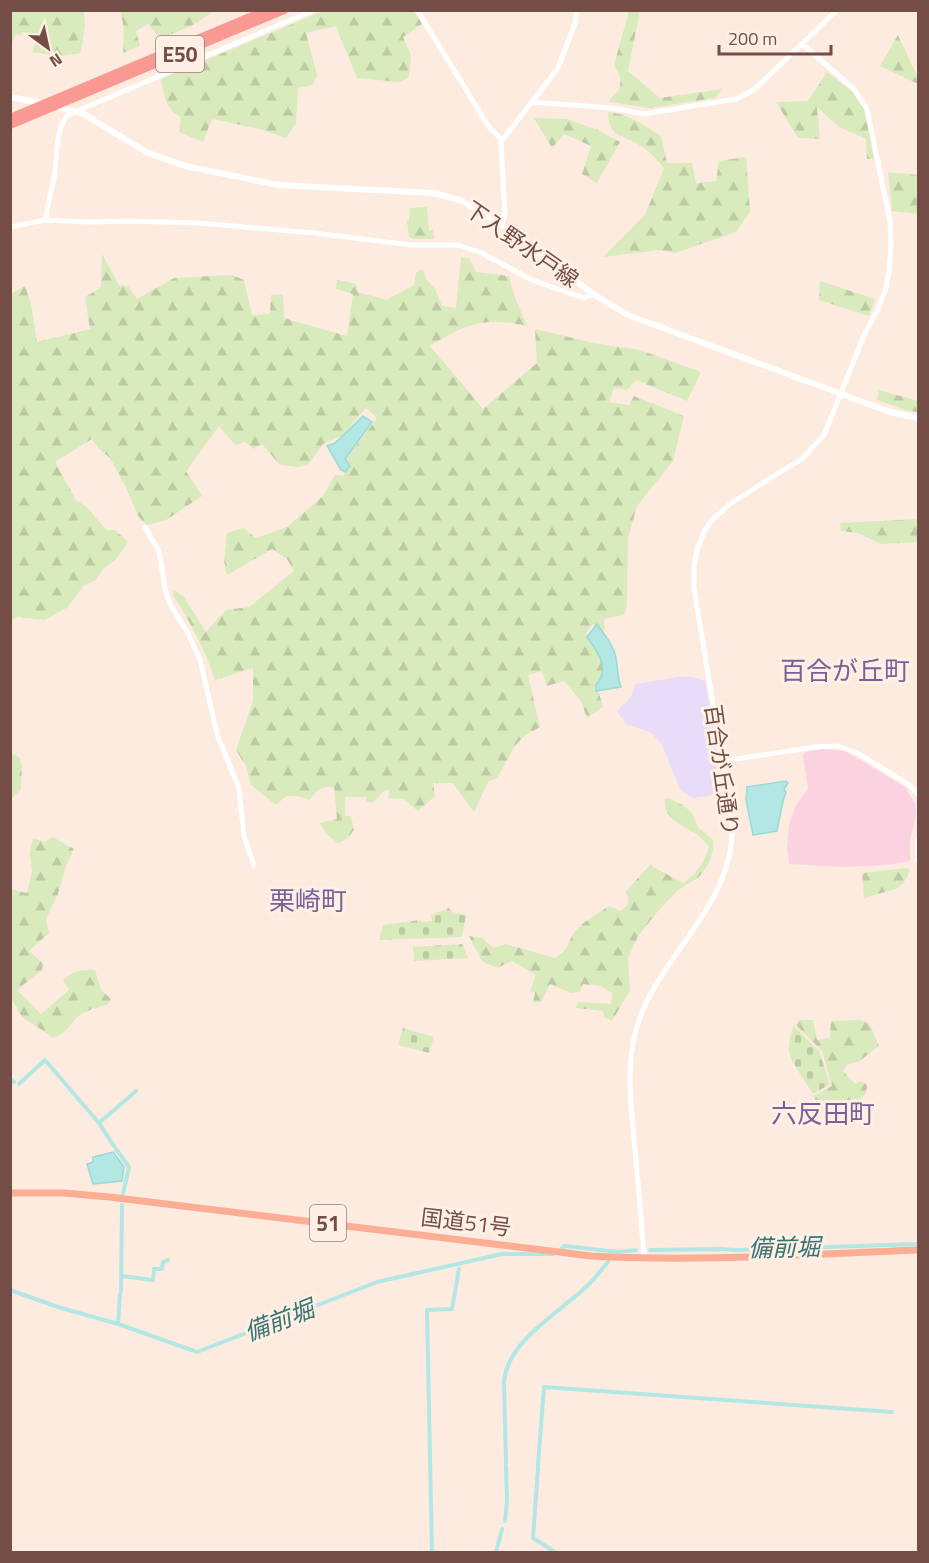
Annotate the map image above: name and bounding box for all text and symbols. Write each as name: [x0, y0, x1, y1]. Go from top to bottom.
north arrow: [18, 18, 78, 78]
scale bar: [719, 18, 832, 56]
text: 200 m: [728, 25, 777, 52]
road number: E50: [156, 36, 204, 72]
text: N: [45, 47, 67, 74]
street label: 下入野水戸線: [458, 192, 586, 296]
district label: 百合が丘町: [780, 651, 910, 690]
street label: 百合が丘通り: [696, 702, 748, 838]
district label: 栗崎町: [269, 881, 347, 920]
district label: 六反田町: [771, 1094, 875, 1133]
street label: 国道51号: [419, 1200, 513, 1244]
road number: 51: [310, 1205, 346, 1241]
water label: 備前堀: [748, 1228, 824, 1266]
water label: 備前堀: [239, 1289, 323, 1350]

